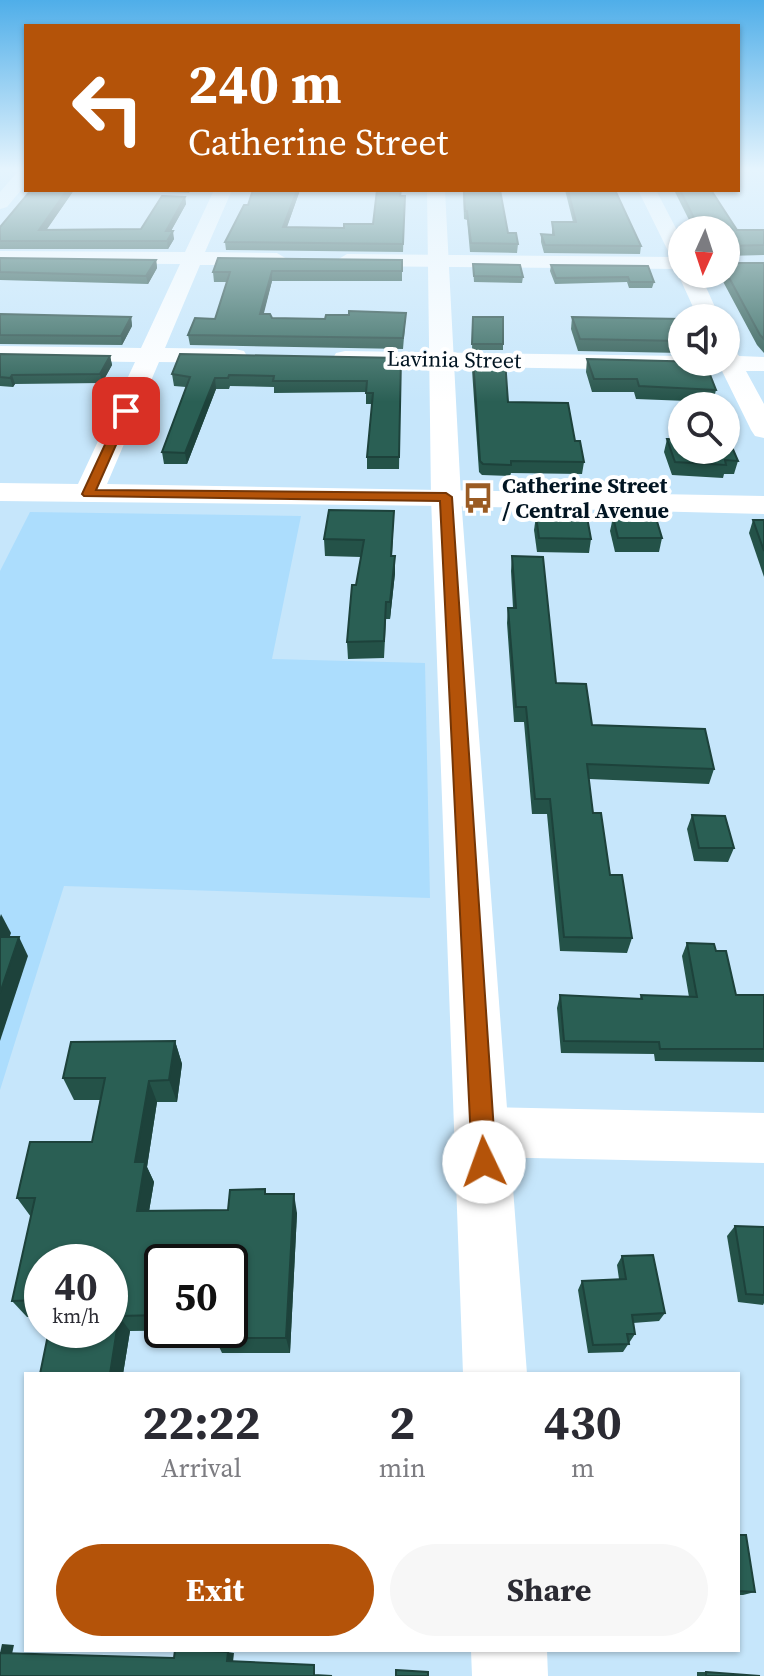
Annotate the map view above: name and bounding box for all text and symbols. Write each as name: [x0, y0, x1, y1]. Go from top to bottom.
text: 240 m: [188, 45, 342, 122]
icon: left: [56, 56, 160, 160]
text: Catherine Street: [188, 118, 448, 167]
north arrow: [668, 216, 740, 288]
map controls: [668, 216, 740, 464]
button: sound: [668, 304, 740, 376]
street label: Lavinia Street: [386, 343, 522, 375]
pin: [92, 377, 160, 445]
icon: arrive: [104, 389, 148, 433]
button: search: [668, 392, 740, 464]
place label: Catherine Street / Central Avenue: [502, 470, 669, 525]
bus stop icon: Catherine Street / Central Avenue: [461, 481, 495, 515]
position arrow: [442, 1120, 526, 1204]
speed limit sign: 50: [144, 1244, 248, 1348]
text: 40: [54, 1259, 98, 1313]
text: km/h: [52, 1302, 100, 1330]
text: 22:22: [142, 1389, 261, 1455]
text: 2: [389, 1389, 415, 1455]
text: 430: [544, 1389, 622, 1455]
text: Arrival: [161, 1450, 242, 1486]
text: min: [379, 1450, 426, 1486]
text: m: [571, 1450, 595, 1486]
button: Exit: [56, 1544, 374, 1636]
button: Share: [390, 1544, 708, 1636]

